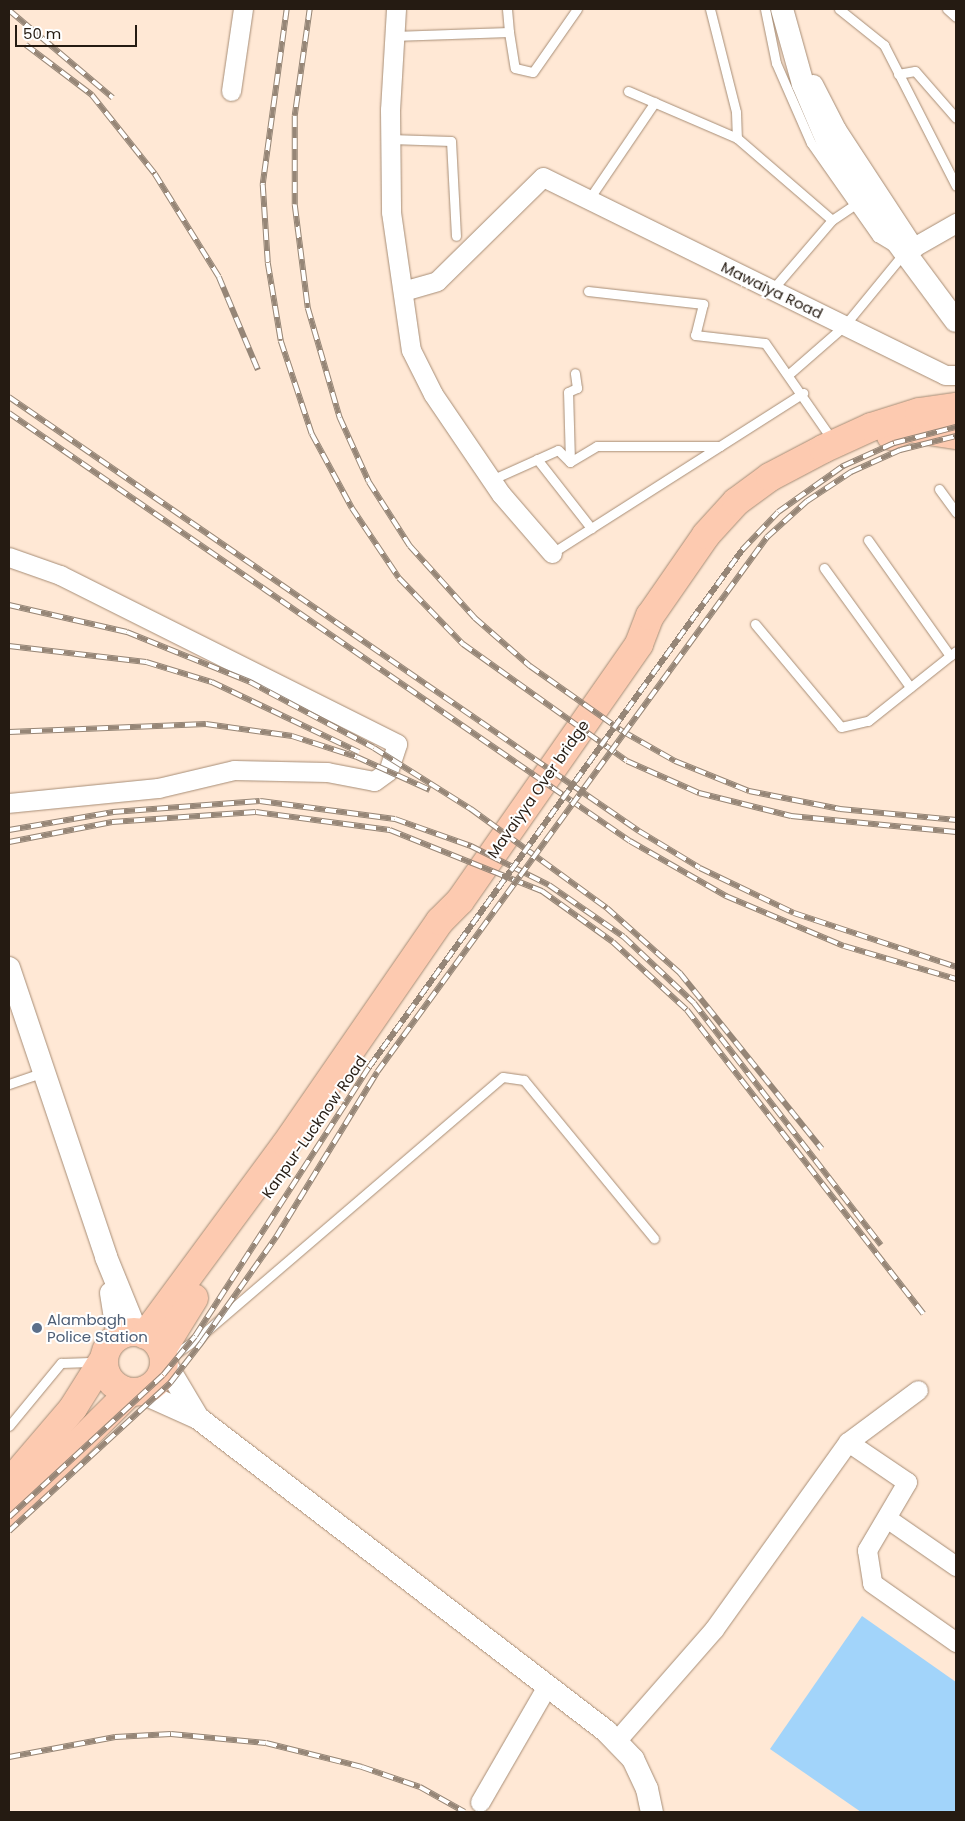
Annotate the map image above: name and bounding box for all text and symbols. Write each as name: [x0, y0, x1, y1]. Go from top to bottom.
scale bar: [18, 15, 140, 47]
text: 50 m: [23, 23, 61, 44]
street label: Mawaiya Road: [718, 258, 826, 322]
street label: Mavaiyya Over bridge: [483, 716, 593, 862]
street label: Kanpur-Lucknow Road: [258, 1052, 370, 1202]
place label: Alambagh Police Station: [47, 1310, 148, 1345]
marker: Alambagh Police Station: [31, 1322, 43, 1334]

